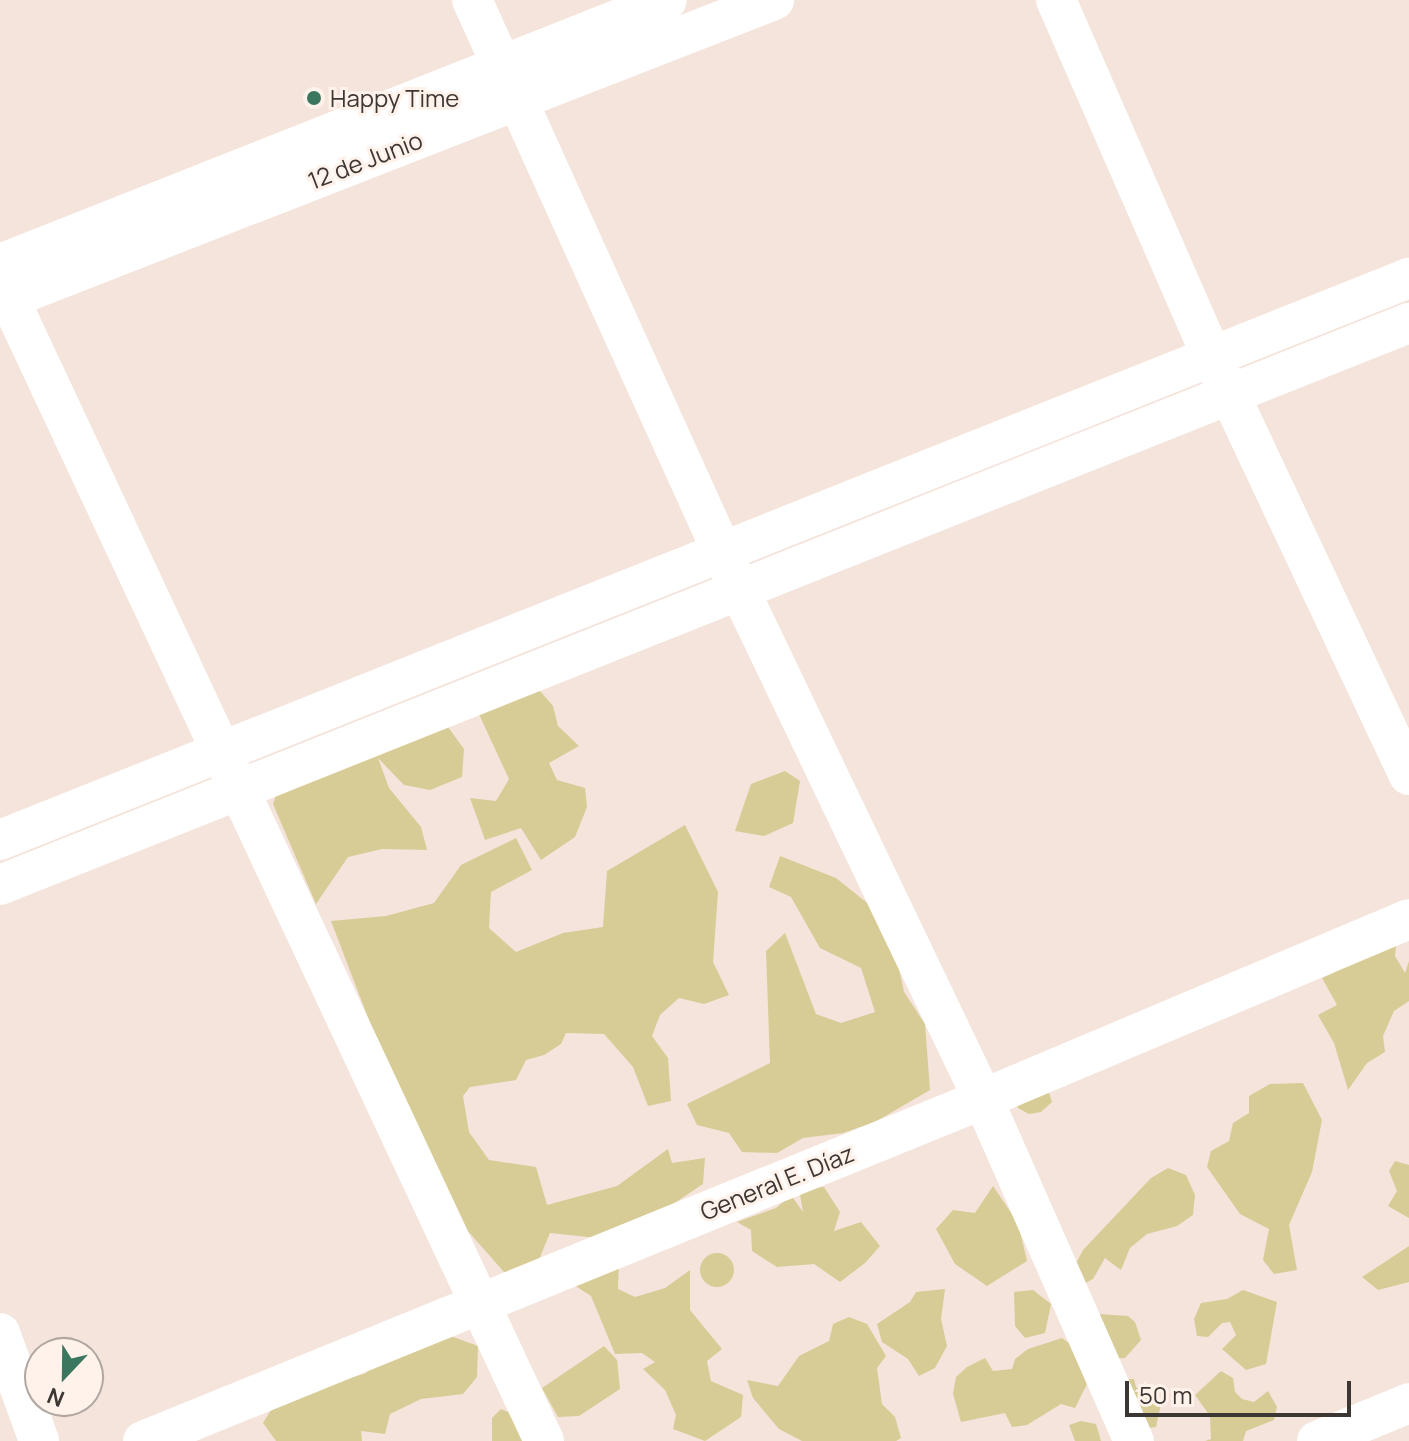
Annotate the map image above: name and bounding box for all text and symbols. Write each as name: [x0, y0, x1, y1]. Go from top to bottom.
place label: Happy Time: [330, 84, 459, 112]
marker: Happy Time: [305, 89, 323, 107]
street label: 12 de Junio: [304, 125, 426, 195]
street label: General E. Díaz: [696, 1138, 858, 1226]
north arrow: [24, 1337, 104, 1417]
scale bar: [1129, 1365, 1355, 1415]
text: 50 m: [1139, 1378, 1193, 1411]
text: N: [43, 1381, 69, 1414]

